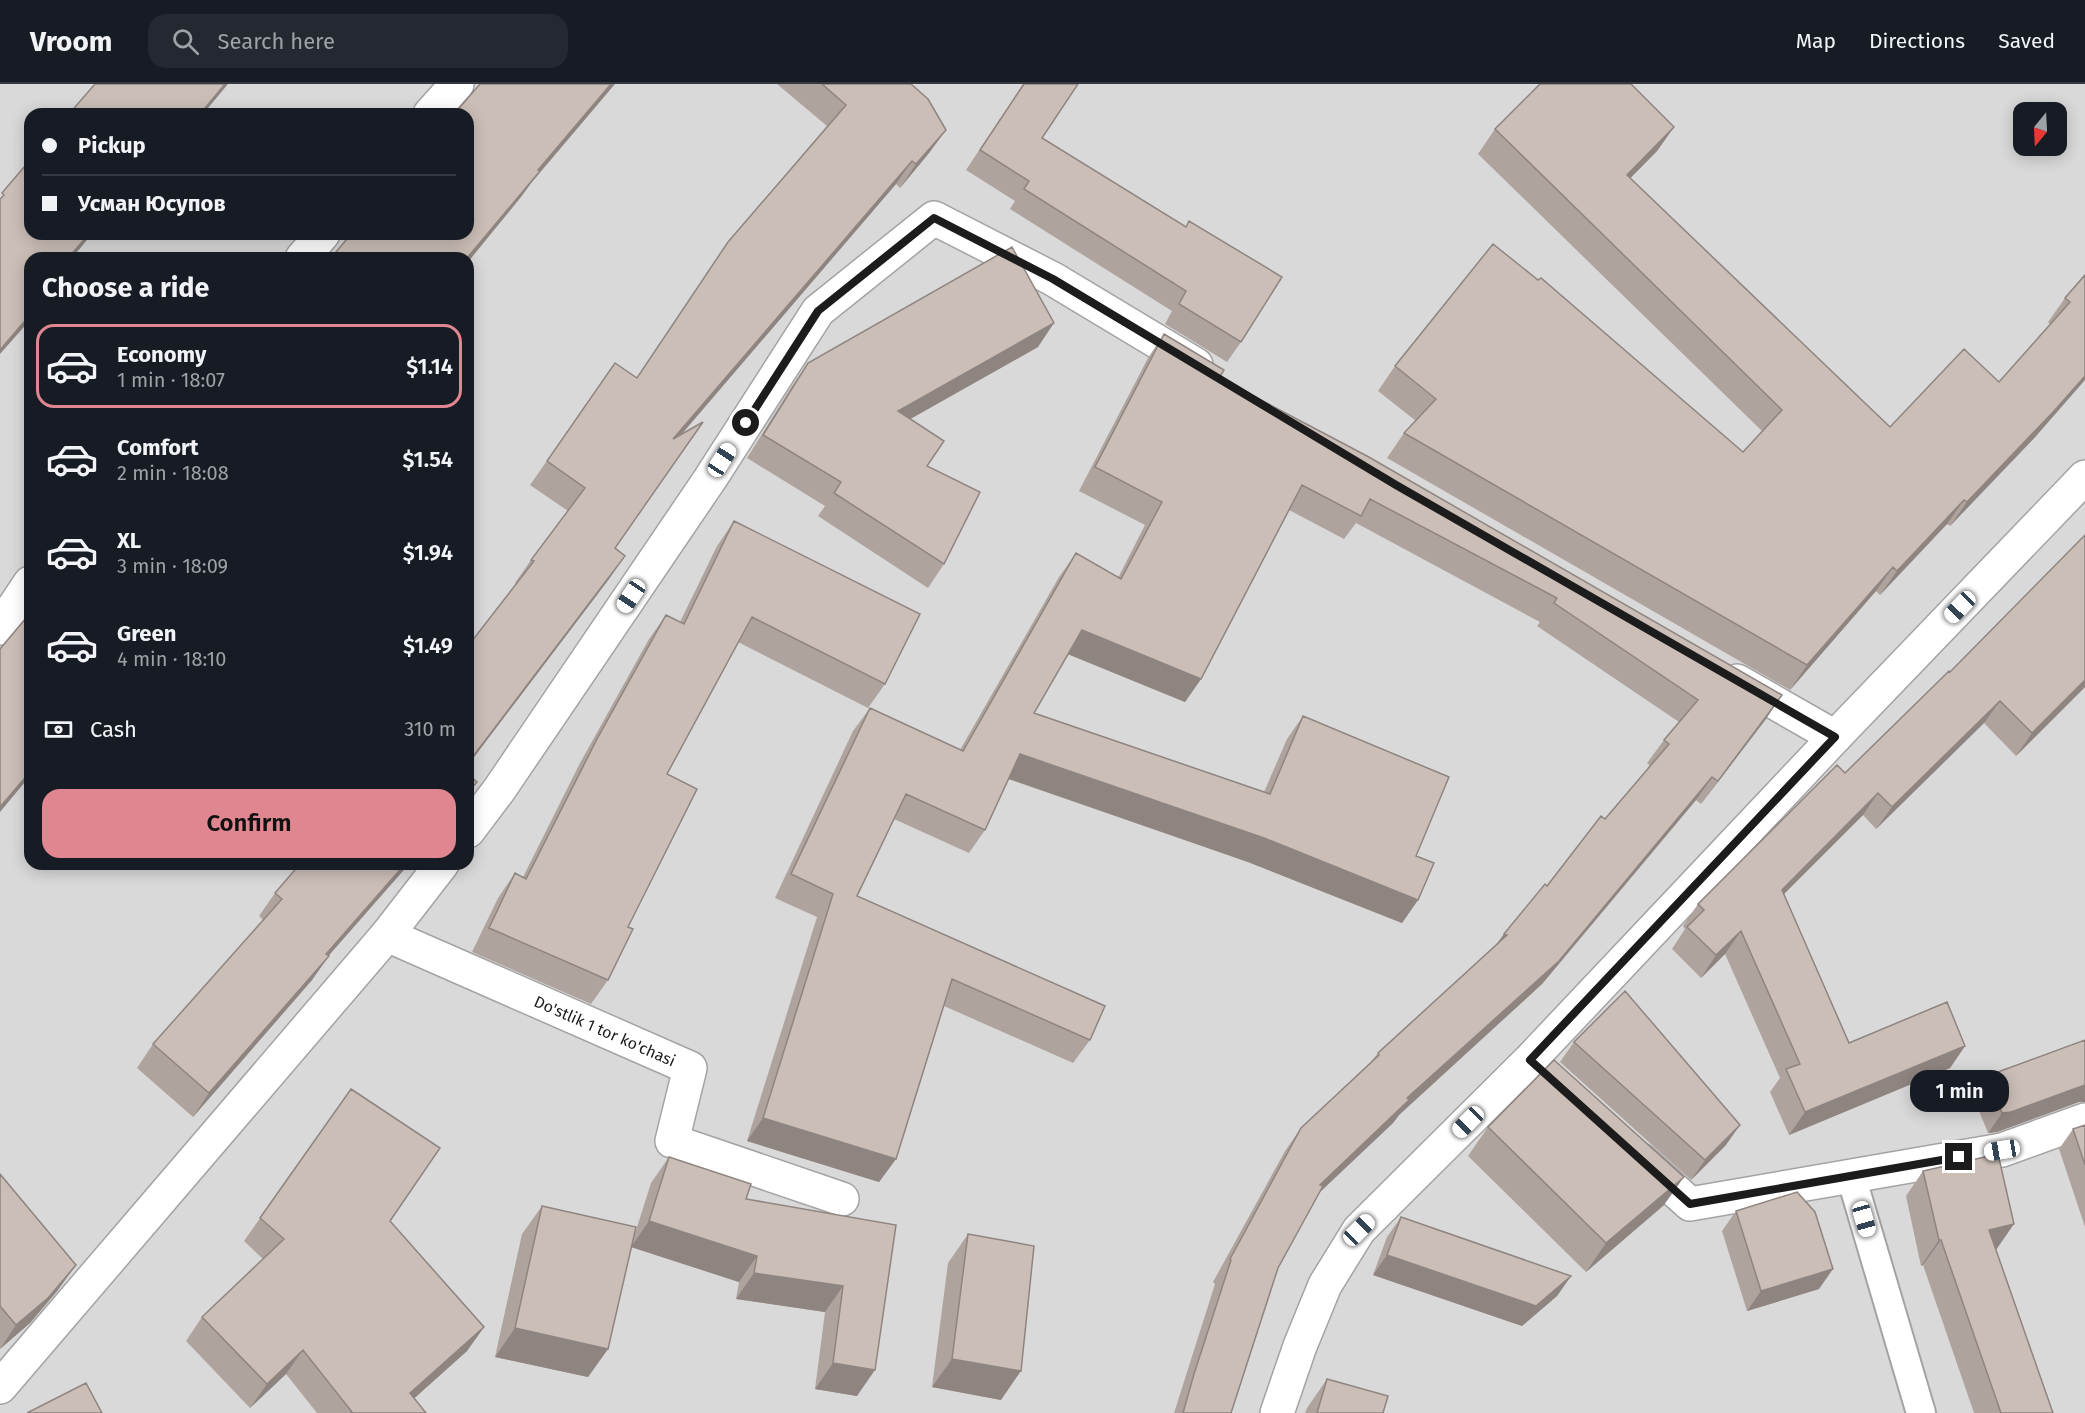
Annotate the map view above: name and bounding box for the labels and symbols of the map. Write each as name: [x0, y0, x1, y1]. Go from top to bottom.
north arrow: [2013, 102, 2067, 156]
route start: [732, 409, 759, 436]
car: [705, 440, 739, 480]
car: [613, 576, 649, 616]
car: [1941, 588, 1979, 626]
street label: Do'stlik 1 tor ko'chasi: [531, 991, 679, 1070]
callout: 1 min: [1910, 1070, 2008, 1112]
car: [1449, 1103, 1487, 1141]
car: [1983, 1138, 2021, 1162]
route end: [1945, 1143, 1972, 1170]
car: [1850, 1199, 1878, 1239]
car: [1340, 1211, 1378, 1249]

